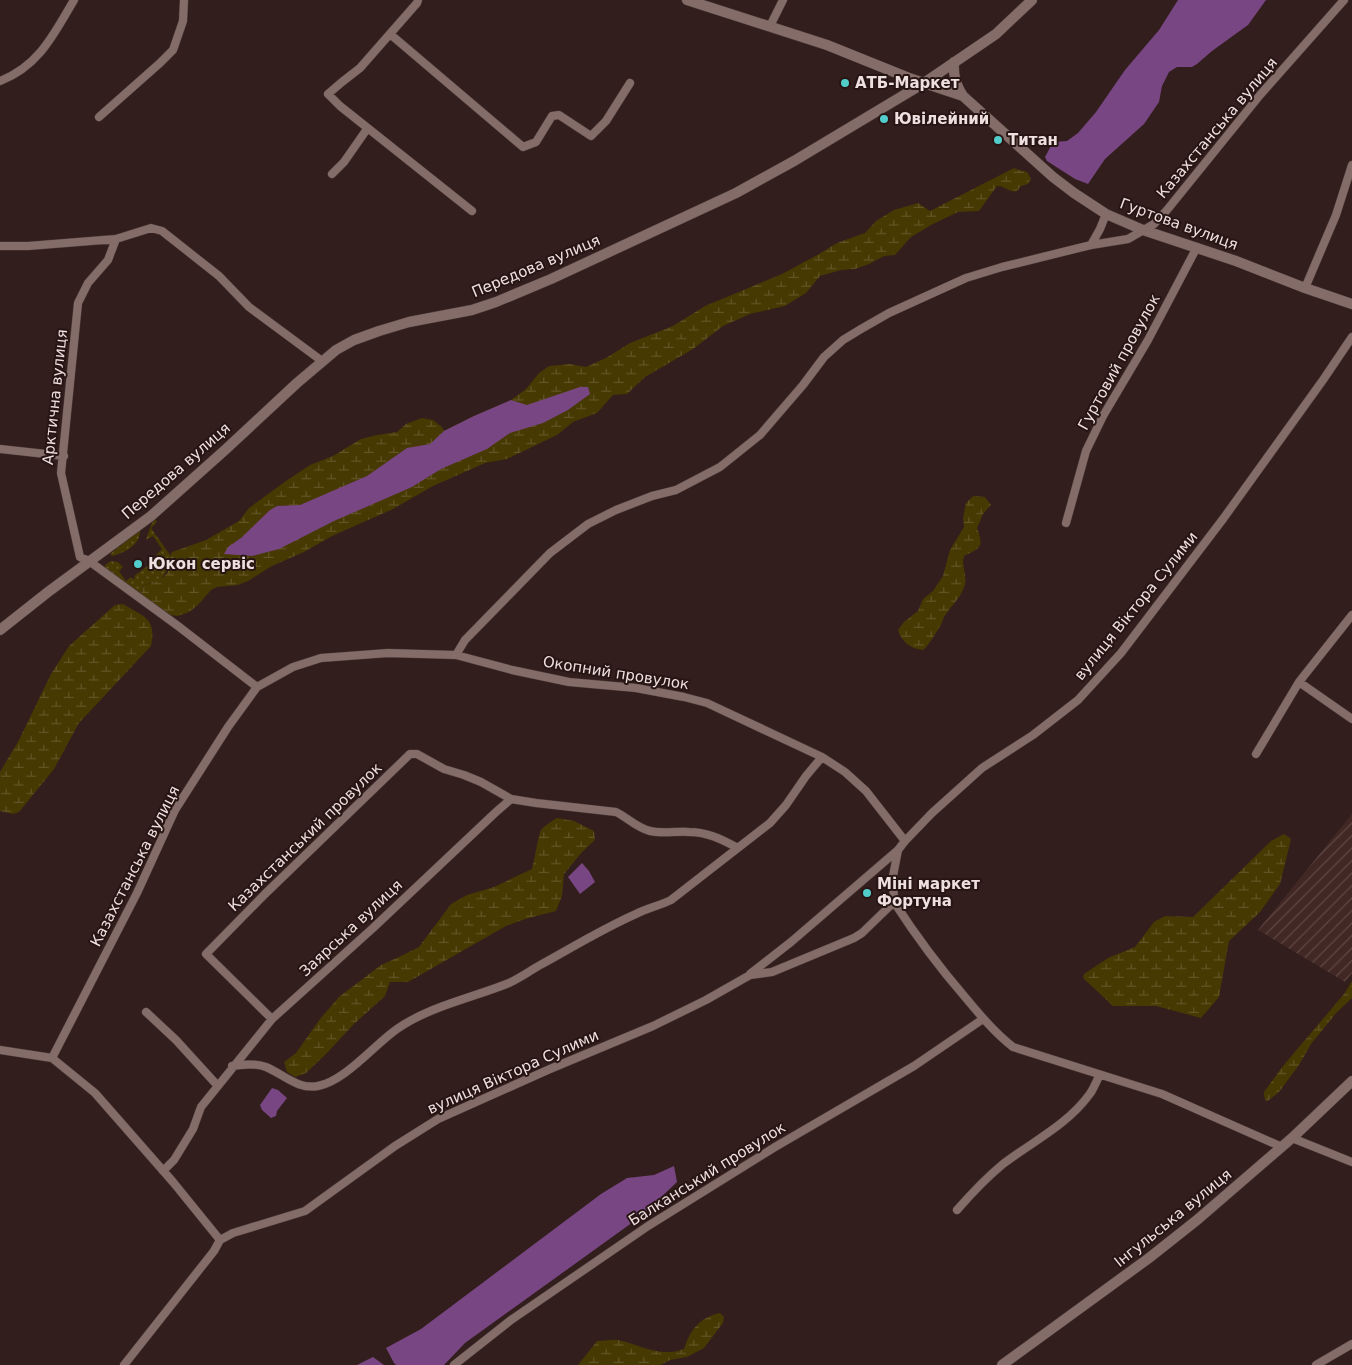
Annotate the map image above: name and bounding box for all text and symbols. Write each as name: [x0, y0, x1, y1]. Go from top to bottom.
street label: Казахстанська вулиця: [1153, 54, 1281, 202]
place label: АТБ-Маркет: [855, 74, 960, 92]
marker: АТБ-Маркет: [839, 77, 851, 89]
place label: Ювілейний: [894, 110, 989, 128]
marker: Ювілейний: [878, 113, 890, 125]
place label: Титан: [1008, 131, 1058, 149]
marker: Титан: [992, 134, 1004, 146]
street label: Гуртова вулиця: [1117, 194, 1241, 254]
street label: Передова вулиця: [469, 231, 603, 301]
street label: Гуртовий провулок: [1074, 291, 1164, 433]
street label: Арктична вулиця: [39, 328, 71, 466]
street label: Передова вулиця: [118, 419, 234, 523]
street label: вулиця Віктора Сулими: [1071, 528, 1201, 684]
place label: Юкон сервіс: [148, 555, 255, 573]
marker: Юкон сервіс: [132, 558, 144, 570]
street label: Окопний провулок: [542, 653, 690, 693]
street label: Казахстанський провулок: [225, 759, 385, 915]
street label: Казахстанська вулиця: [87, 782, 183, 950]
place label: Міні маркет Фортуна: [877, 875, 980, 910]
street label: Заярська вулиця: [296, 876, 406, 980]
marker: Міні маркет Фортуна: [861, 887, 873, 899]
street label: вулиця Віктора Сулими: [425, 1026, 601, 1118]
street label: Балканський провулок: [625, 1118, 789, 1230]
street label: Інгульська вулиця: [1111, 1165, 1235, 1271]

